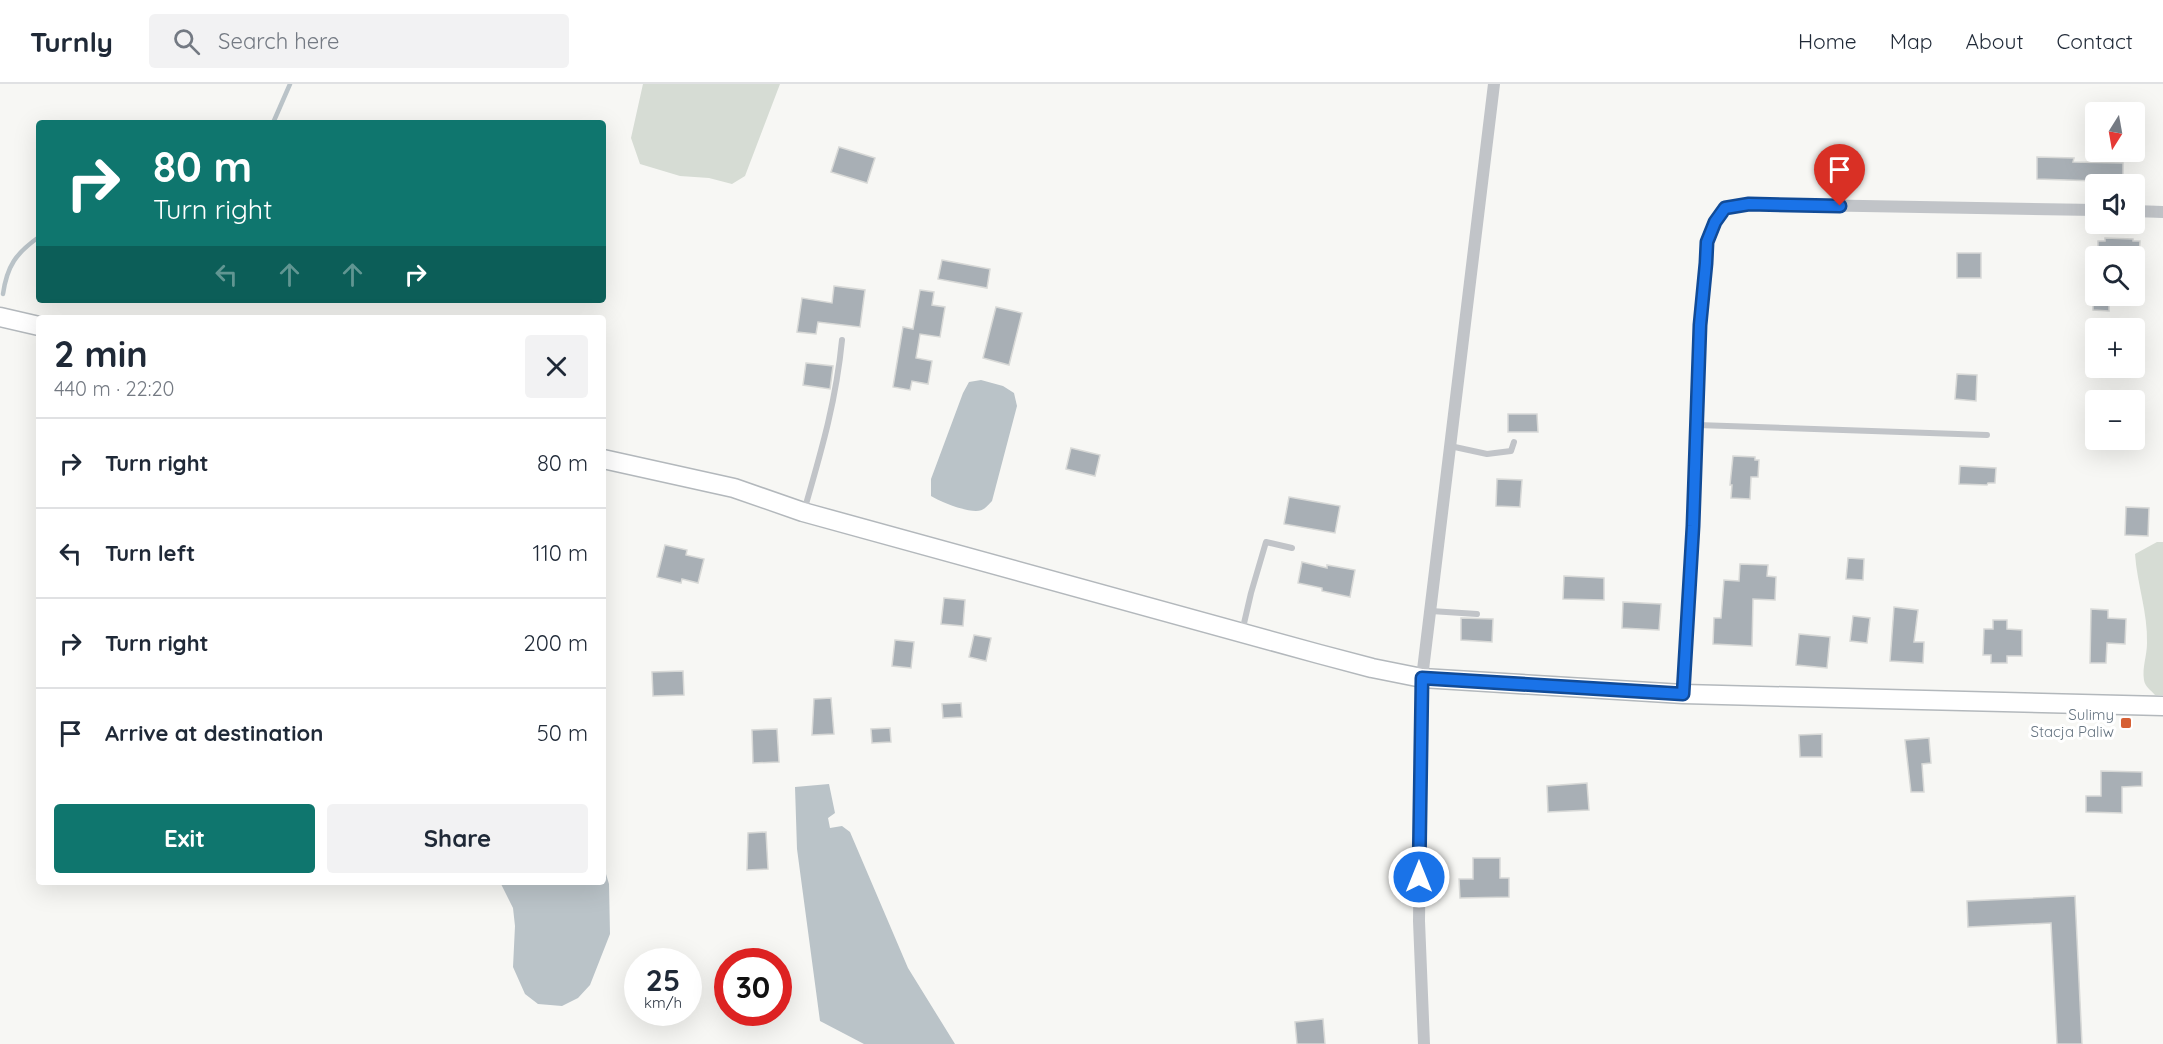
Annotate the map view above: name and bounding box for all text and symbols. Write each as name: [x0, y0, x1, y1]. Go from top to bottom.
search box: [149, 14, 569, 68]
text: Turnly: [30, 24, 113, 59]
icon: search: [170, 25, 203, 58]
text: Search here: [218, 27, 339, 55]
text: Home: [1798, 28, 1857, 54]
text: Map: [1890, 28, 1933, 54]
text: About: [1966, 28, 2024, 54]
text: Contact: [2057, 28, 2133, 54]
north arrow: [2085, 102, 2145, 162]
map controls: [2085, 102, 2145, 450]
text: 80 m: [153, 140, 252, 193]
icon: right: [54, 144, 132, 222]
pin: [1814, 144, 1865, 206]
icon: arrive: [1823, 153, 1856, 186]
button: sound: [2085, 174, 2145, 234]
text: Turn right: [153, 192, 272, 226]
button: search: [2085, 246, 2145, 306]
icon: left: [210, 258, 243, 291]
icon: ahead: [273, 258, 306, 291]
icon: ahead: [336, 258, 369, 291]
icon: right: [399, 258, 432, 291]
button: +: [2085, 318, 2145, 378]
text: 2 min: [54, 331, 148, 376]
button: close: [525, 335, 588, 398]
text: 440 m · 22:20: [54, 376, 174, 401]
button: −: [2085, 390, 2145, 450]
icon: right: [54, 447, 87, 480]
text: Turn right: [105, 449, 209, 477]
text: 80 m: [537, 449, 588, 477]
icon: left: [54, 537, 87, 570]
text: Turn left: [105, 539, 195, 567]
text: 110 m: [533, 539, 588, 567]
icon: right: [54, 627, 87, 660]
text: Turn right: [105, 629, 209, 657]
text: 200 m: [524, 629, 588, 657]
place label: Sulimy Stacja Paliw: [2030, 705, 2114, 741]
marker: Sulimy Stacja Paliw: [2119, 716, 2133, 730]
icon: arrive: [54, 717, 87, 750]
text: Arrive at destination: [105, 719, 323, 747]
text: 50 m: [537, 719, 588, 747]
button: Exit: [54, 804, 315, 873]
button: Share: [327, 804, 588, 873]
position arrow: [1387, 845, 1451, 909]
speed limit sign: 30: [714, 948, 792, 1026]
text: 25: [646, 961, 680, 999]
text: km/h: [644, 993, 682, 1012]

